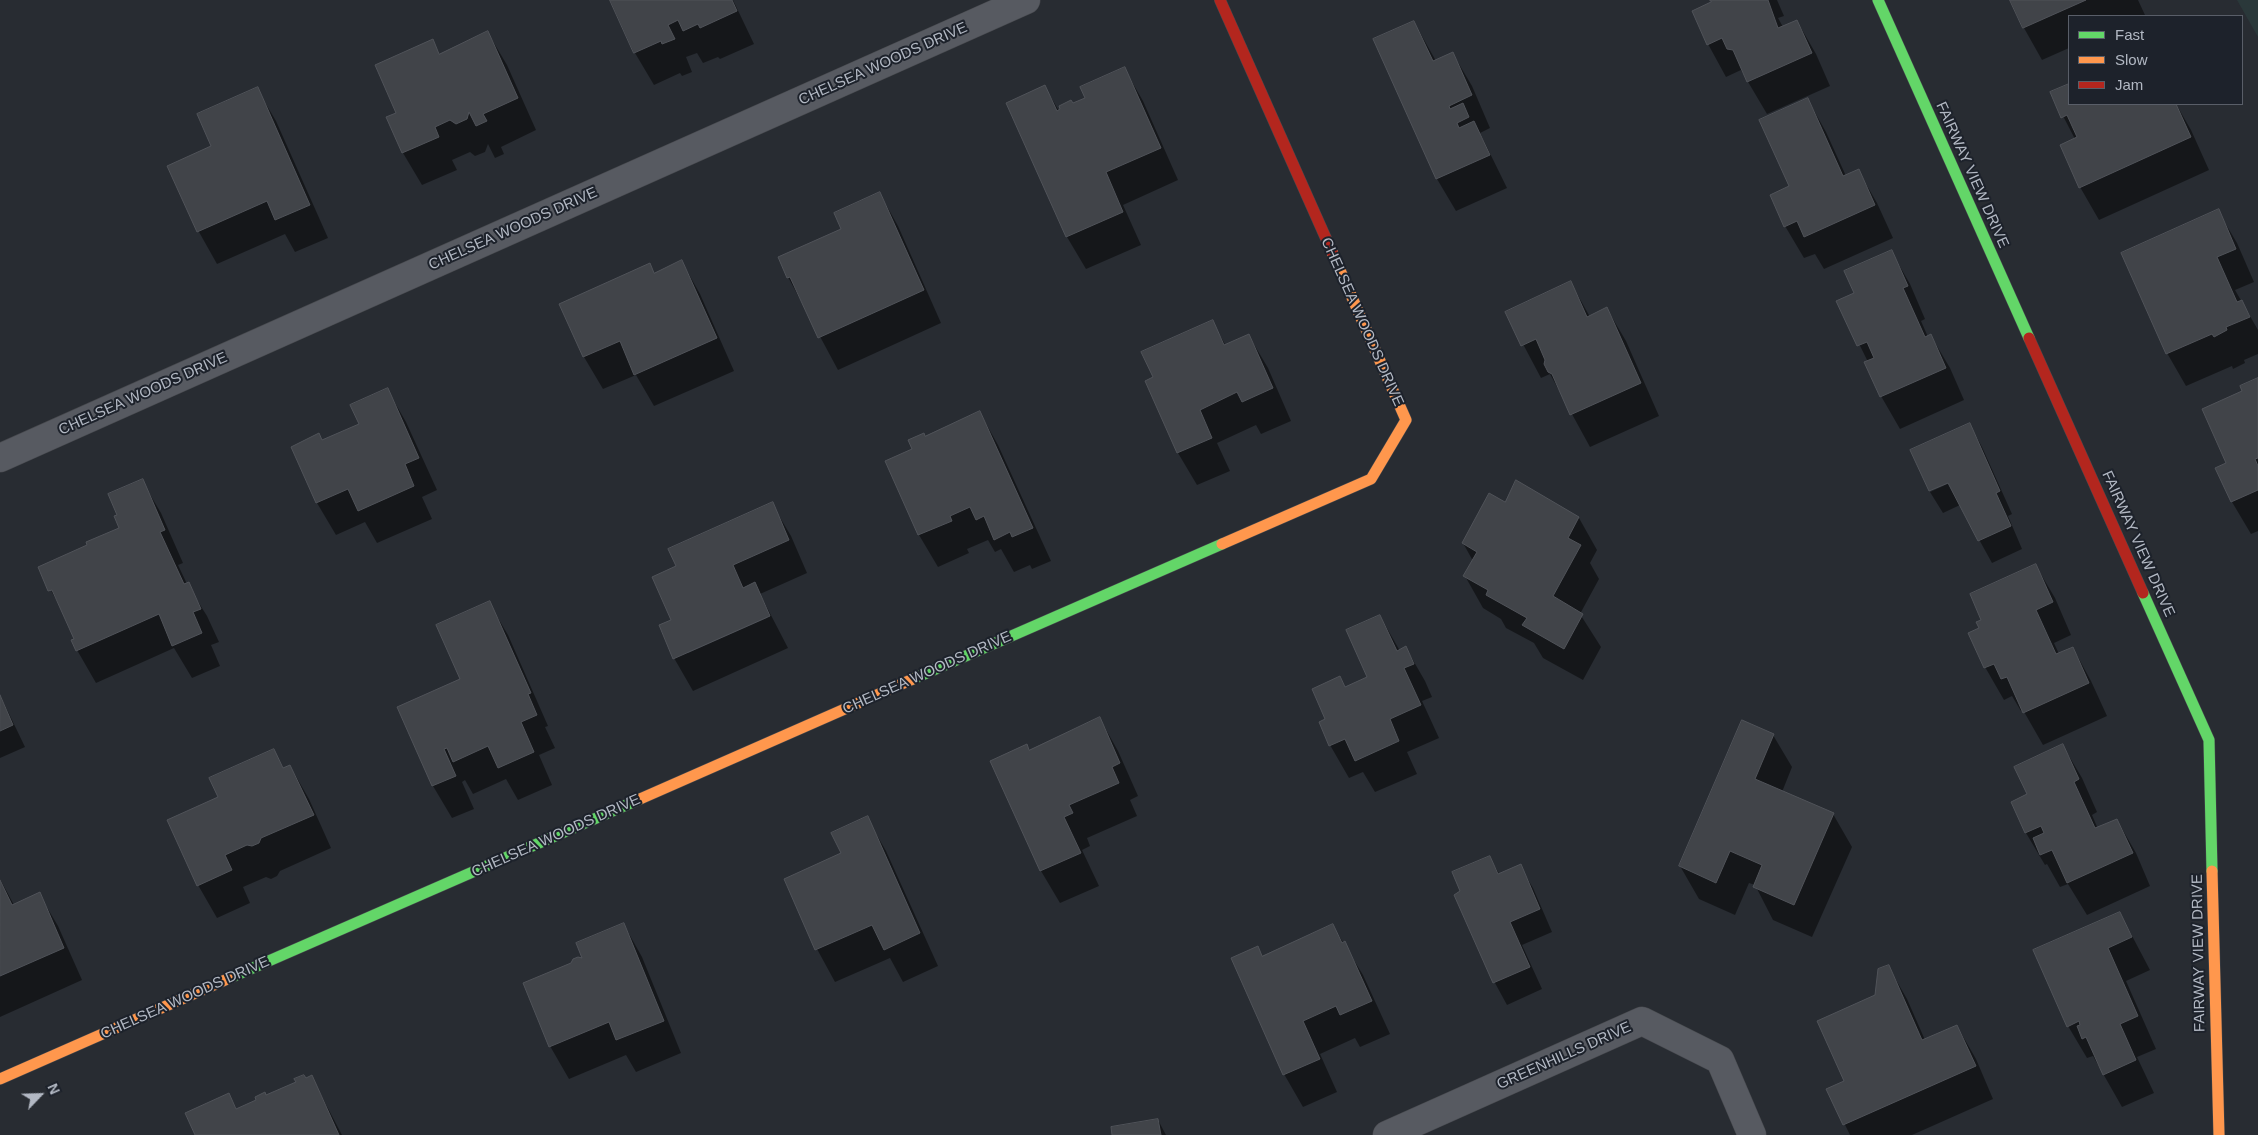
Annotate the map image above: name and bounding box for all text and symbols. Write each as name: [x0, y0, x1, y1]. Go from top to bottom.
legend: [2068, 15, 2243, 105]
street label: CHELSEA WOODS DRIVE: [796, 19, 970, 109]
text: Fast: [2115, 26, 2144, 43]
text: Slow: [2115, 51, 2148, 68]
text: Jam: [2115, 76, 2143, 93]
street label: FAIRWAY VIEW DRIVE: [1932, 99, 2012, 251]
street label: CHELSEA WOODS DRIVE: [426, 184, 600, 274]
street label: CHELSEA WOODS DRIVE: [1317, 235, 1407, 409]
street label: CHELSEA WOODS DRIVE: [56, 349, 230, 439]
street label: FAIRWAY VIEW DRIVE: [2098, 468, 2178, 620]
street label: CHELSEA WOODS DRIVE: [840, 628, 1014, 718]
street label: CHELSEA WOODS DRIVE: [469, 791, 643, 881]
street label: FAIRWAY VIEW DRIVE: [2189, 874, 2209, 1032]
street label: CHELSEA WOODS DRIVE: [98, 953, 272, 1043]
street label: GREENHILLS DRIVE: [1494, 1018, 1634, 1094]
north arrow: [15, 1070, 65, 1120]
text: N: [44, 1081, 63, 1097]

